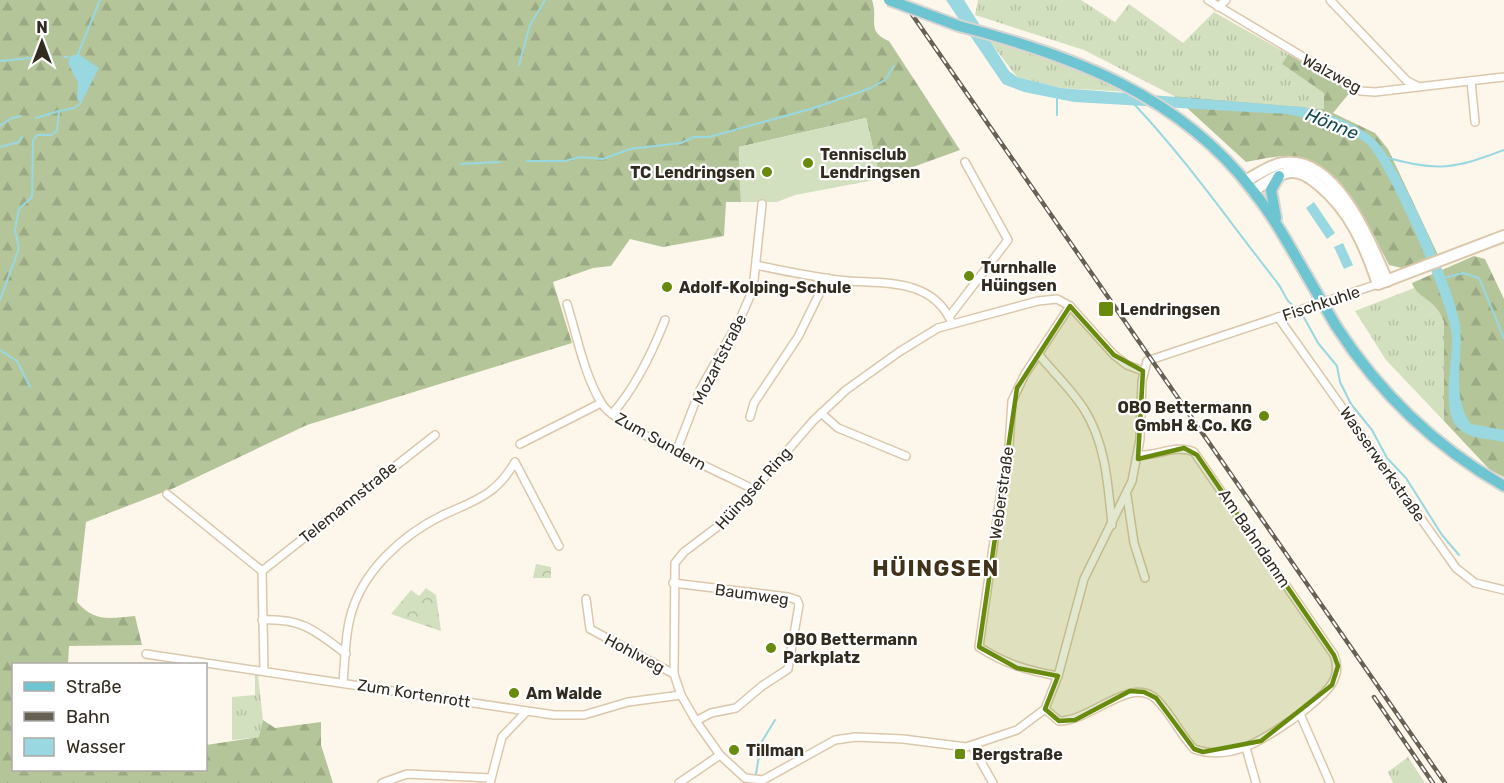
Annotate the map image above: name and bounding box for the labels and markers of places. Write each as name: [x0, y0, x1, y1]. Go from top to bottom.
place label: Tennisclub Lendringsen: [820, 145, 920, 182]
marker: Tennisclub Lendringsen: [801, 156, 815, 170]
place label: TC Lendringsen: [630, 163, 755, 182]
marker: TC Lendringsen: [760, 165, 774, 179]
place label: Turnhalle Hüingsen: [981, 258, 1057, 295]
marker: Turnhalle Hüingsen: [962, 269, 976, 283]
place label: Adolf-Kolping-Schule: [679, 278, 851, 297]
marker: Adolf-Kolping-Schule: [660, 280, 674, 294]
marker: Lendringsen: [1097, 300, 1115, 318]
place label: Lendringsen: [1120, 300, 1220, 319]
place label: OBO Bettermann GmbH & Co. KG: [1117, 398, 1252, 435]
marker: OBO Bettermann GmbH & Co. KG: [1257, 409, 1271, 423]
place label: OBO Bettermann Parkplatz: [783, 630, 918, 667]
marker: OBO Bettermann Parkplatz: [764, 641, 778, 655]
place label: Am Walde: [526, 684, 602, 703]
marker: Am Walde: [507, 686, 521, 700]
place label: Tillman: [746, 741, 804, 760]
marker: Tillman: [727, 743, 741, 757]
place label: Bergstraße: [972, 745, 1063, 764]
marker: Bergstraße: [953, 747, 967, 761]

